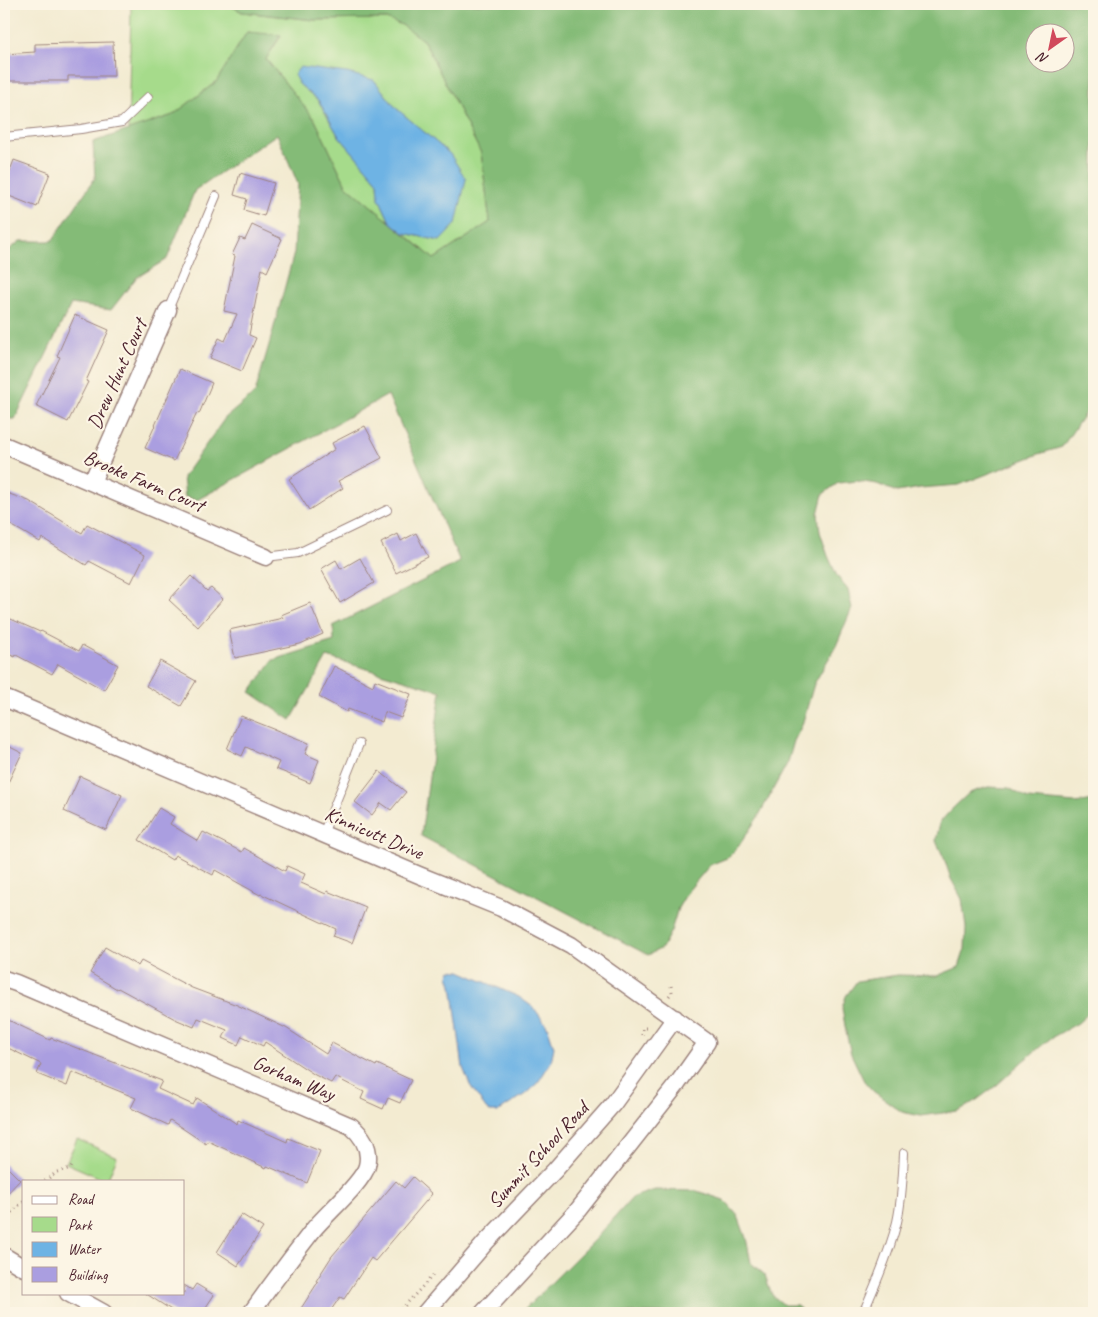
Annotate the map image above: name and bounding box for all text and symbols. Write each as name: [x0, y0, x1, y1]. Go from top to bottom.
north arrow: [1026, 22, 1076, 72]
text: N: [1033, 48, 1051, 68]
street label: Drew Hunt Court: [82, 312, 154, 433]
street label: Brooke Farm Court: [80, 444, 211, 519]
street label: Kinnicutt Drive: [321, 801, 428, 865]
street label: Gorham Way: [249, 1050, 341, 1107]
street label: Summit School Road: [482, 1094, 596, 1214]
legend: [22, 1180, 185, 1294]
text: Road: [68, 1190, 95, 1209]
text: Park: [68, 1216, 93, 1235]
text: Water: [68, 1240, 102, 1259]
text: Building: [68, 1266, 108, 1285]

